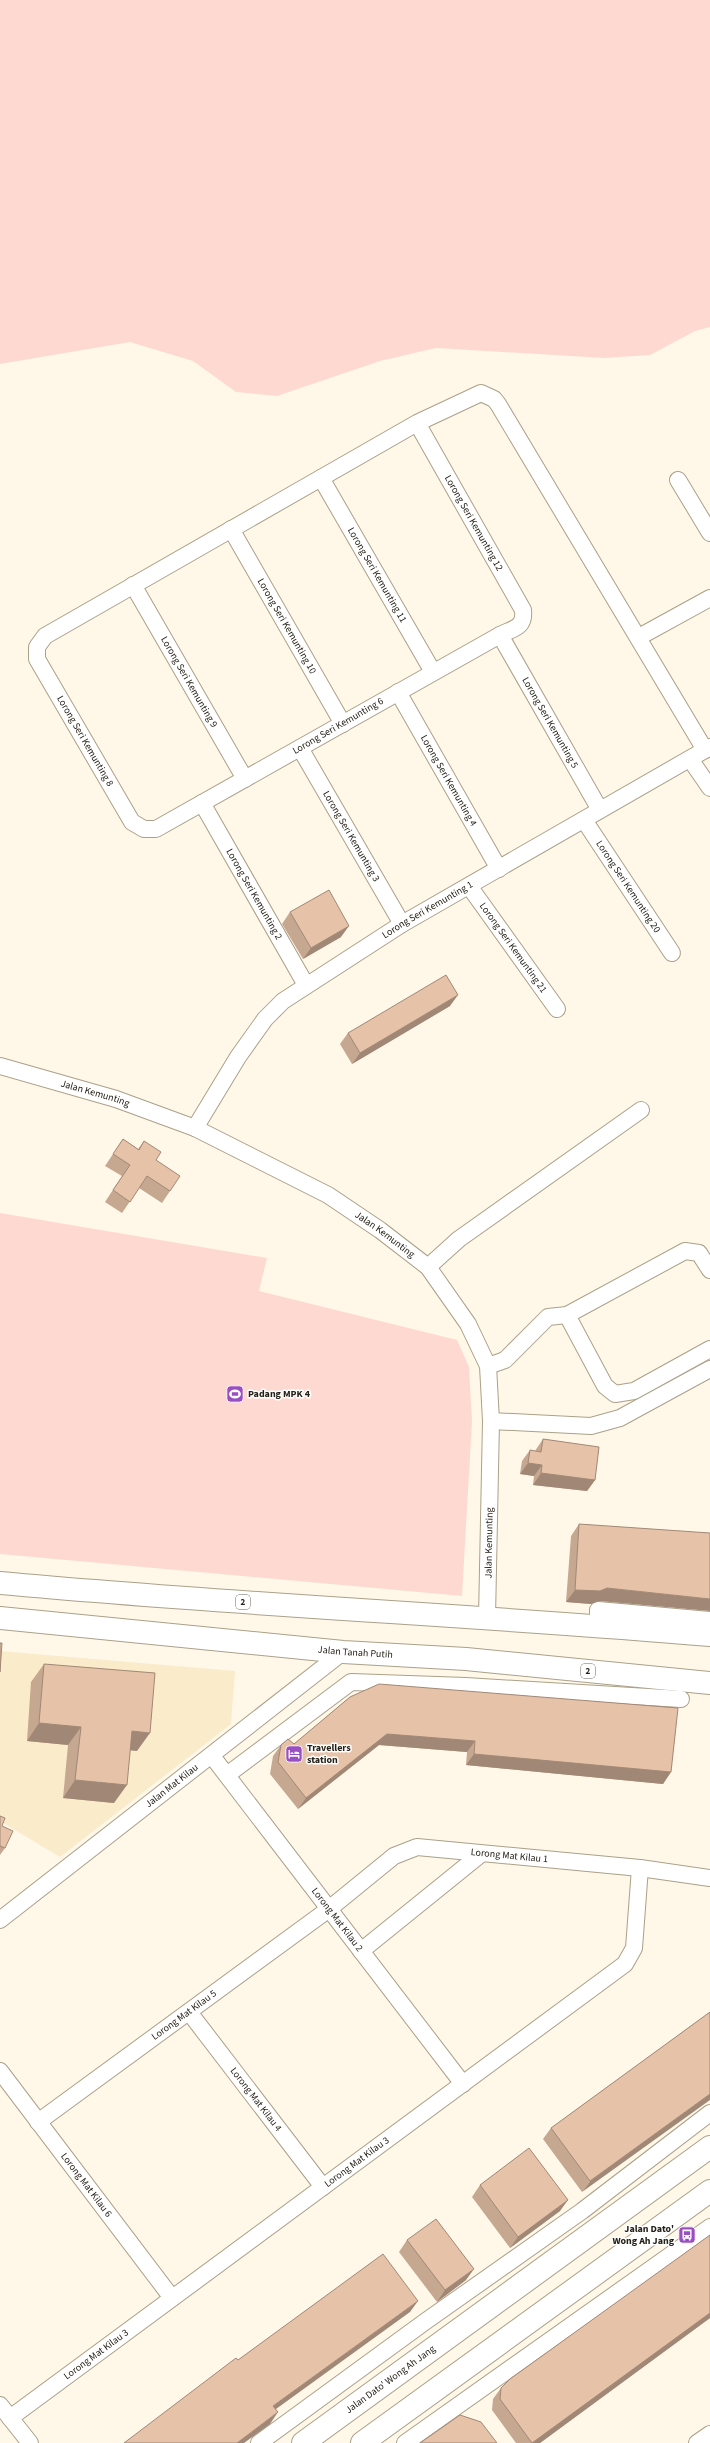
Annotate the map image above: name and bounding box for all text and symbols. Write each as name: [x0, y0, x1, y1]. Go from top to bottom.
street label: Lorong Seri Kemunting 12: [441, 473, 506, 574]
street label: Lorong Seri Kemunting 11: [344, 525, 410, 625]
street label: Lorong Seri Kemunting 10: [254, 576, 320, 676]
street label: Lorong Seri Kemunting 9: [157, 634, 221, 730]
street label: Lorong Seri Kemunting 5: [518, 674, 582, 771]
street label: Lorong Seri Kemunting 8: [53, 693, 117, 789]
street label: Lorong Seri Kemunting 6: [290, 694, 386, 758]
street label: Lorong Seri Kemunting 4: [417, 732, 480, 829]
street label: Lorong Seri Kemunting 3: [319, 788, 383, 884]
street label: Lorong Seri Kemunting 20: [592, 838, 664, 936]
street label: Lorong Seri Kemunting 2: [222, 846, 286, 942]
street label: Lorong Seri Kemunting 1: [379, 878, 475, 942]
street label: Lorong Seri Kemunting 21: [476, 900, 550, 996]
street label: Jalan Kemunting: [59, 1077, 132, 1110]
street label: Jalan Kemunting: [352, 1208, 418, 1261]
sports icon: Padang MPK 4: [225, 1384, 245, 1404]
place label: Padang MPK 4: [248, 1387, 311, 1401]
street label: Jalan Kemunting: [481, 1507, 497, 1579]
road number: 2: [236, 1595, 250, 1609]
street label: Jalan Tanah Putih: [317, 1643, 393, 1662]
road number: 2: [581, 1664, 595, 1678]
place label: Travellers station: [307, 1741, 351, 1767]
hotel icon: Travellers station: [284, 1744, 304, 1764]
street label: Jalan Mat Kilau: [142, 1761, 201, 1811]
street label: Lorong Mat Kilau 1: [470, 1845, 549, 1866]
street label: Lorong Mat Kilau 2: [308, 1885, 366, 1955]
street label: Lorong Mat Kilau 5: [149, 1987, 219, 2044]
street label: Lorong Mat Kilau 4: [227, 2064, 285, 2134]
street label: Lorong Mat Kilau 3: [321, 2133, 392, 2191]
street label: Lorong Mat Kilau 6: [57, 2150, 115, 2220]
place label: Jalan Dato' Wong Ah Jang: [612, 2222, 675, 2248]
bus stop icon: Jalan Dato' Wong Ah Jang: [677, 2225, 697, 2245]
street label: Lorong Mat Kilau 3: [61, 2326, 131, 2383]
street label: Jalan Dato' Wong Ah Jang: [343, 2342, 438, 2417]

